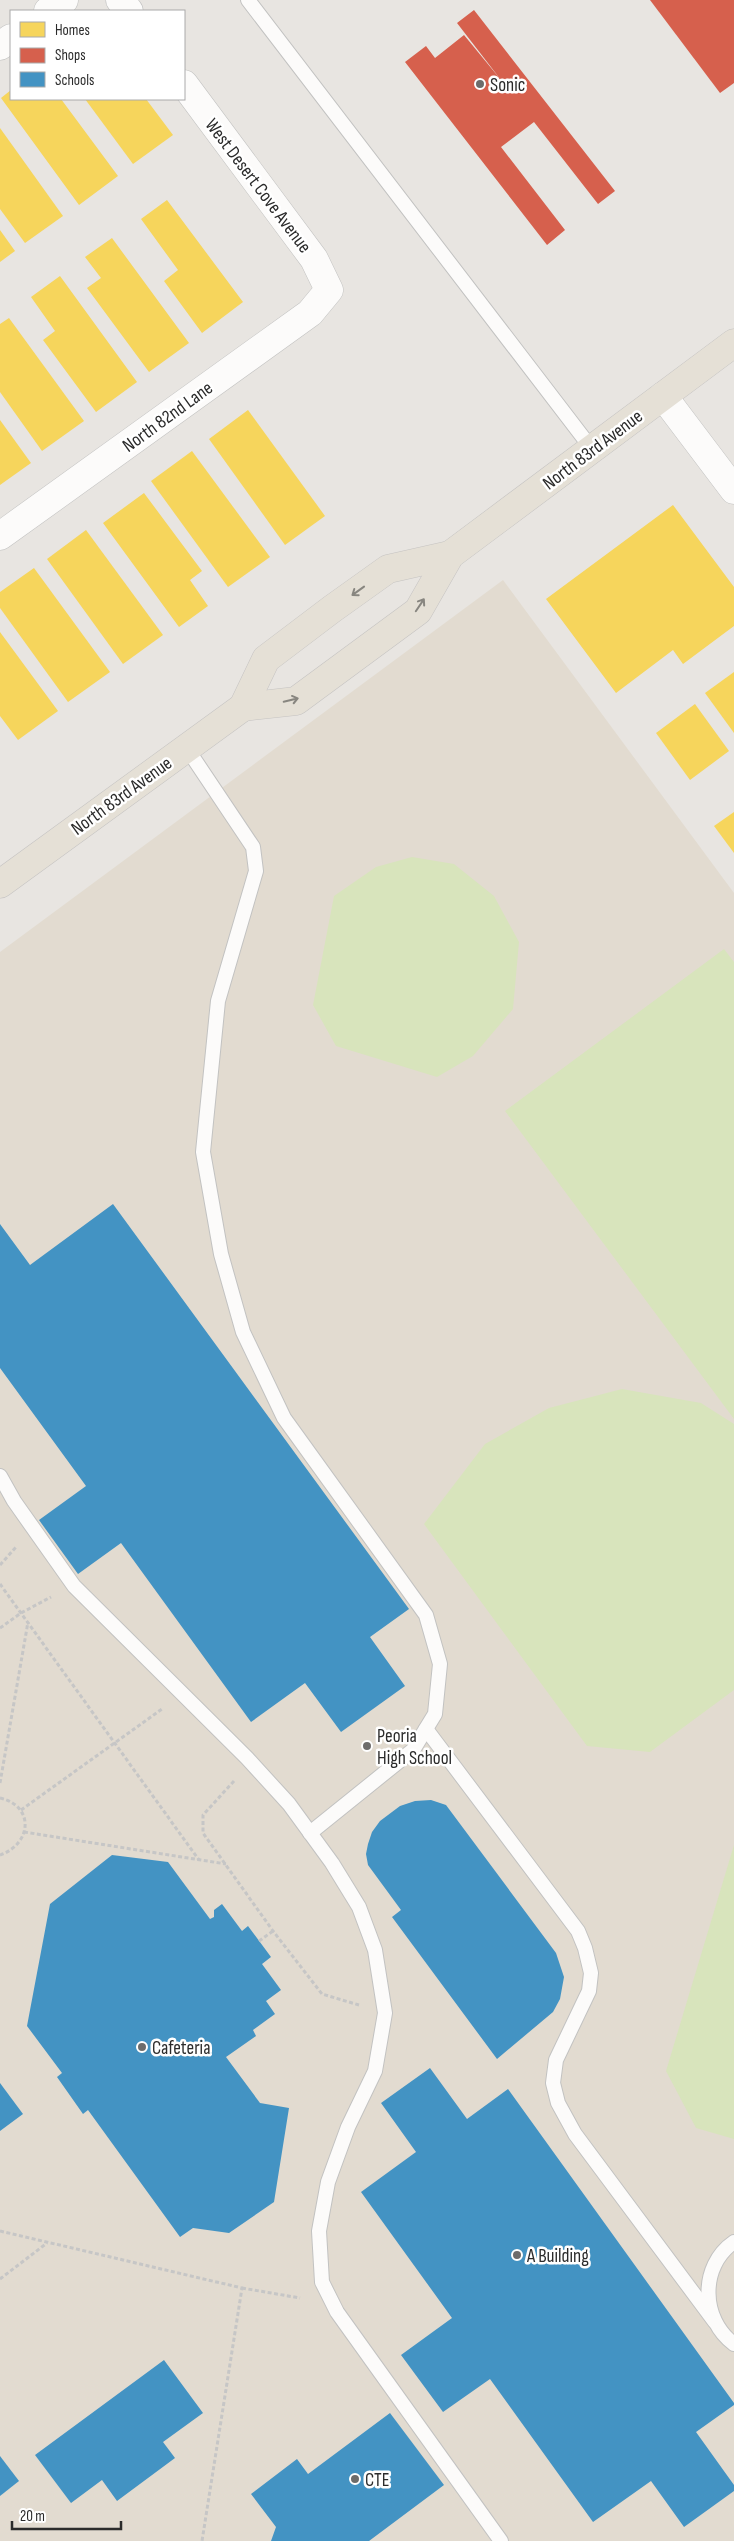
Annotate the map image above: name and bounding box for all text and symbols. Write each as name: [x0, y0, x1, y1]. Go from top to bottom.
legend: [10, 10, 185, 100]
text: Homes: [55, 21, 90, 40]
text: Shops: [55, 46, 86, 65]
text: Schools: [55, 71, 94, 90]
place label: Sonic: [490, 74, 525, 97]
marker: Sonic: [474, 78, 486, 90]
street label: West Desert Cove Avenue: [200, 114, 316, 258]
street label: North 82nd Lane: [118, 377, 217, 458]
street label: North 83rd Avenue: [538, 405, 647, 495]
one-way arrow: [352, 585, 365, 596]
one-way arrow: [415, 598, 426, 612]
one-way arrow: [282, 695, 298, 704]
street label: North 83rd Avenue: [67, 752, 177, 841]
place label: Peoria High School: [377, 1725, 452, 1770]
marker: Peoria High School: [361, 1740, 373, 1752]
place label: Cafeteria: [152, 2037, 210, 2060]
marker: Cafeteria: [136, 2041, 148, 2053]
place label: A Building: [526, 2245, 589, 2268]
marker: A Building: [511, 2249, 523, 2261]
place label: CTE: [365, 2469, 390, 2492]
marker: CTE: [349, 2473, 361, 2485]
scale bar: [12, 2498, 121, 2530]
text: 20 m: [20, 2507, 45, 2526]

